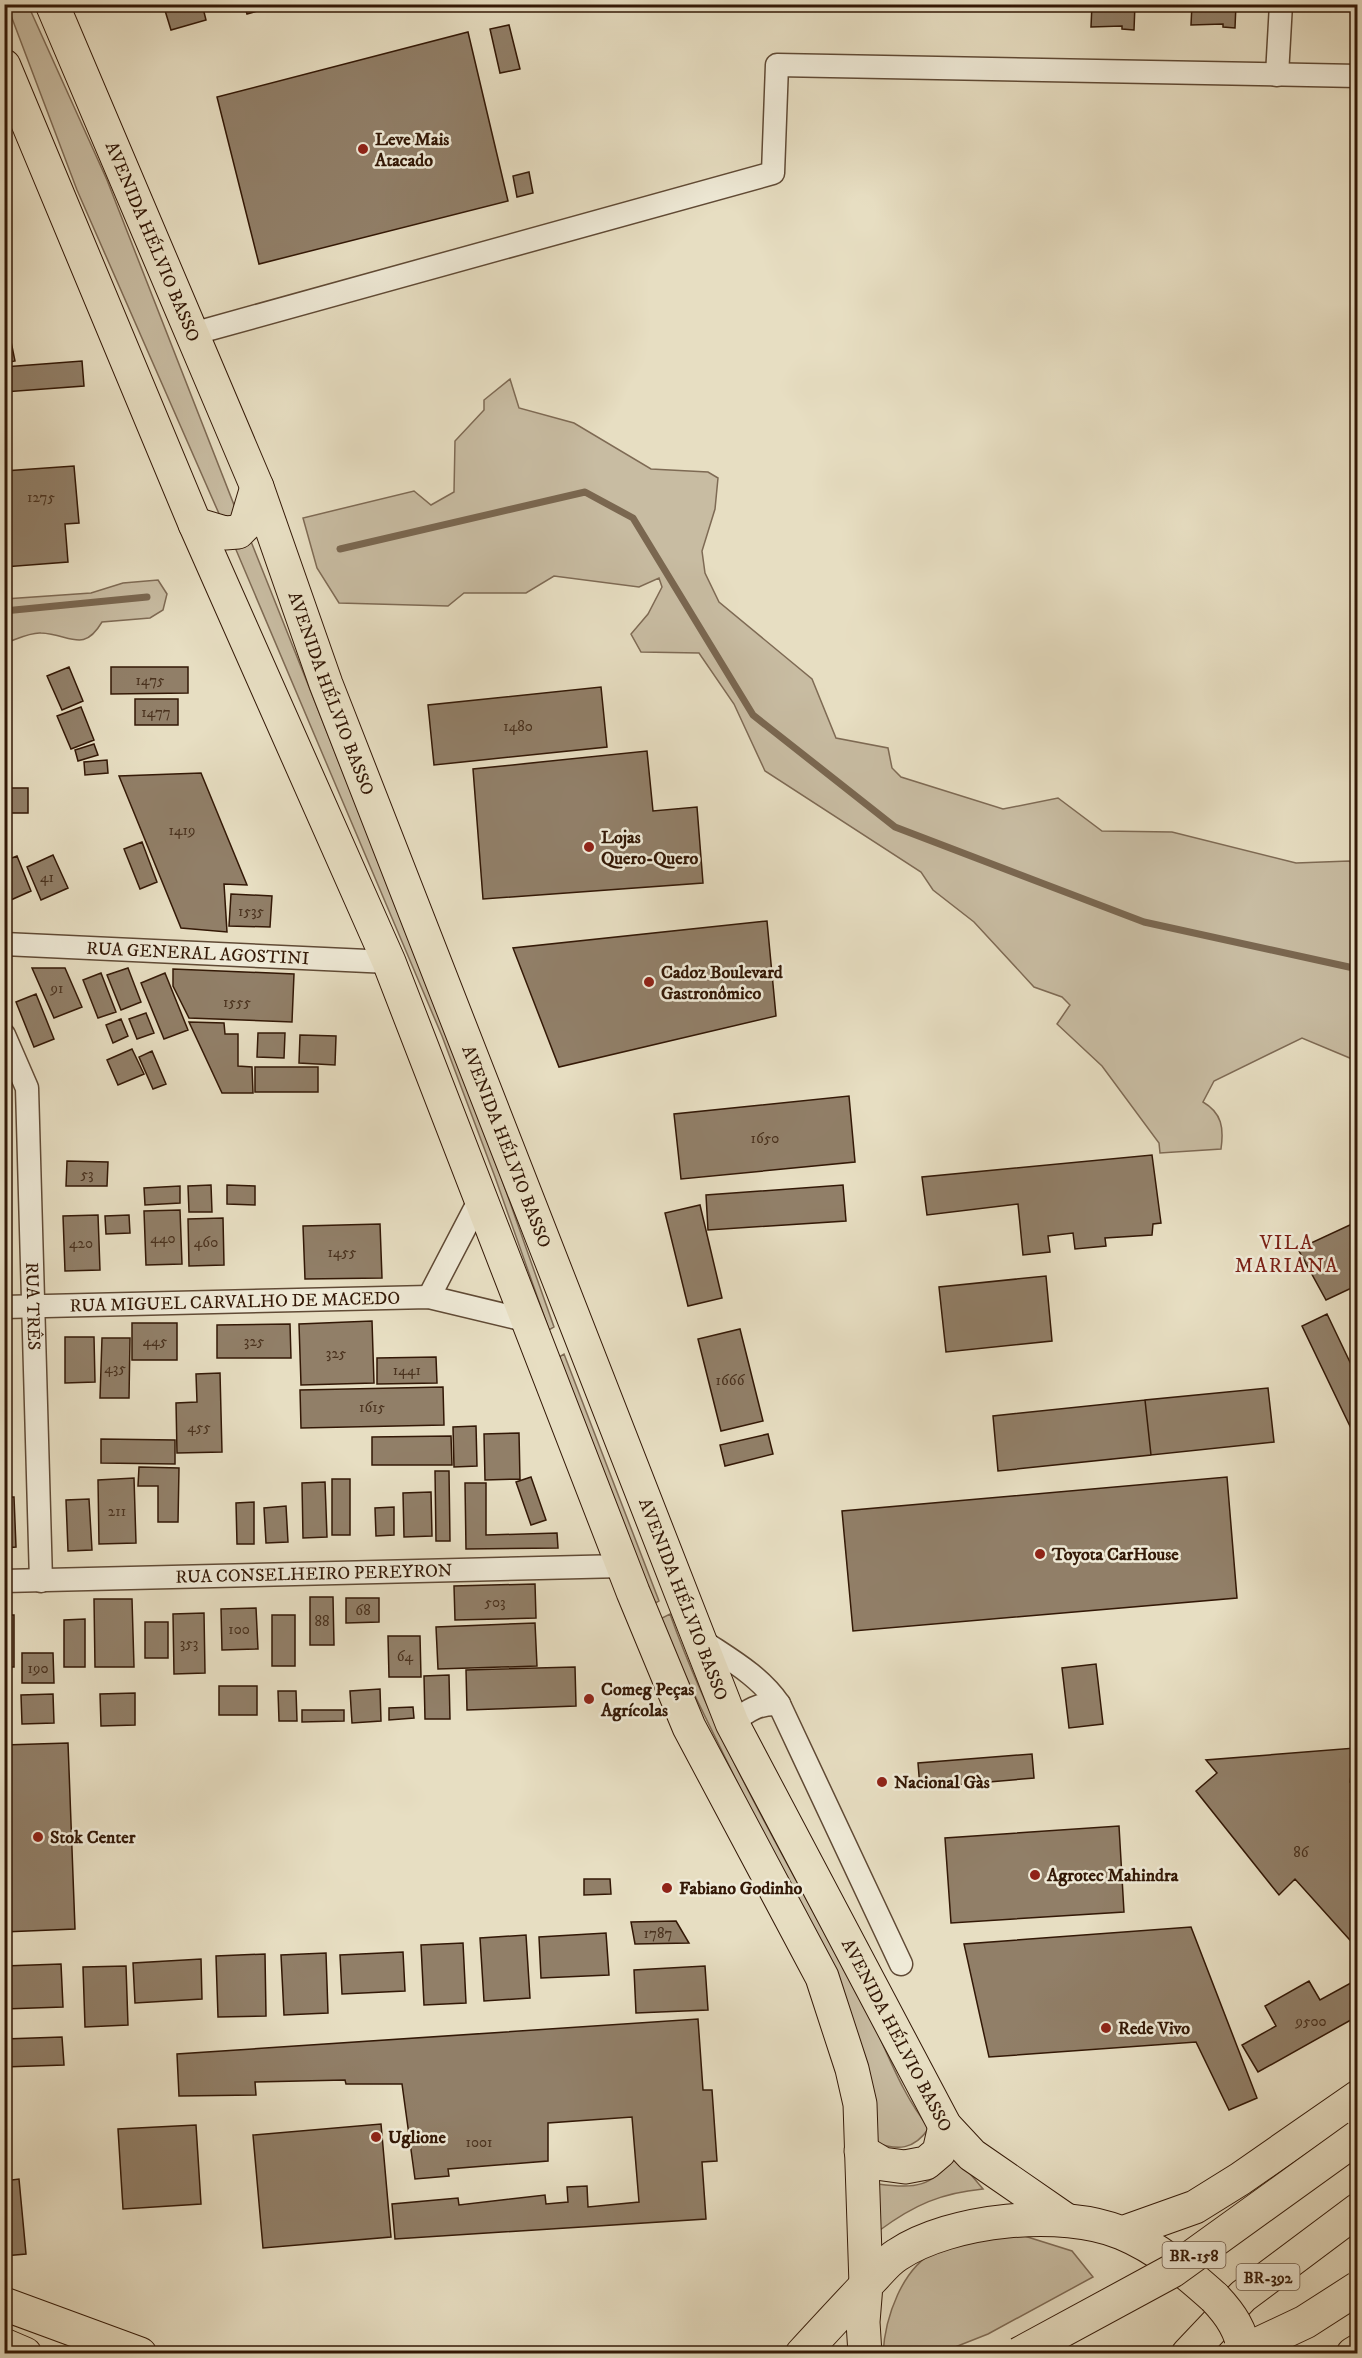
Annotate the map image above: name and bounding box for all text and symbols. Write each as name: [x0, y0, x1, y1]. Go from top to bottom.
place label: Leve Mais Atacado: [374, 129, 449, 172]
street label: AVENIDA HÉLVIO BASSO: [100, 138, 204, 345]
marker: Leve Mais Atacado: [356, 142, 370, 156]
house number: 1275: [27, 488, 55, 507]
street label: AVENIDA HÉLVIO BASSO: [283, 589, 378, 799]
house number: 1475: [136, 671, 165, 690]
house number: 1477: [141, 703, 171, 722]
house number: 1480: [503, 717, 533, 736]
house number: 1419: [168, 821, 196, 840]
place label: Lojas Quero-Quero: [601, 827, 698, 870]
marker: Lojas Quero-Quero: [582, 840, 596, 854]
house number: 41: [40, 868, 54, 887]
house number: 1535: [238, 902, 265, 921]
street label: RUA GENERAL AGOSTINI: [86, 938, 310, 970]
place label: Cadoz Boulevard Gastronômico: [661, 962, 784, 1005]
marker: Cadoz Boulevard Gastronômico: [642, 975, 656, 989]
house number: 91: [50, 979, 63, 998]
house number: 1555: [223, 993, 251, 1012]
street label: AVENIDA HÉLVIO BASSO: [456, 1043, 555, 1251]
house number: 1650: [751, 1129, 779, 1148]
house number: 53: [80, 1165, 94, 1184]
house number: 440: [150, 1229, 176, 1248]
district label: VILA MARIANA: [1235, 1231, 1339, 1279]
house number: 460: [194, 1233, 218, 1252]
house number: 420: [69, 1234, 93, 1253]
house number: 1455: [328, 1243, 357, 1262]
street label: RUA TRÊS: [20, 1262, 44, 1351]
street label: RUA MIGUEL CARVALHO DE MACEDO: [69, 1288, 400, 1317]
house number: 445: [143, 1332, 168, 1351]
house number: 325: [244, 1332, 265, 1351]
house number: 325: [326, 1344, 347, 1363]
house number: 435: [104, 1359, 126, 1378]
house number: 1441: [393, 1361, 421, 1380]
house number: 1666: [716, 1371, 746, 1390]
house number: 1615: [359, 1398, 386, 1417]
house number: 455: [187, 1418, 211, 1437]
street label: AVENIDA HÉLVIO BASSO: [633, 1495, 732, 1704]
house number: 211: [108, 1502, 126, 1521]
place label: Toyota CarHouse: [1051, 1544, 1179, 1566]
marker: Toyota CarHouse: [1033, 1547, 1047, 1561]
street label: RUA CONSELHEIRO PEREYRON: [175, 1560, 453, 1589]
house number: 503: [484, 1593, 506, 1612]
house number: 68: [355, 1601, 371, 1620]
house number: 88: [314, 1612, 330, 1631]
house number: 100: [228, 1620, 250, 1639]
house number: 353: [180, 1634, 198, 1653]
house number: 64: [397, 1647, 414, 1666]
house number: 190: [27, 1659, 49, 1678]
place label: Comeg Peças Agrícolas: [600, 1679, 694, 1722]
marker: Comeg Peças Agrícolas: [582, 1692, 596, 1706]
place label: Nacional Gàs: [894, 1772, 990, 1794]
marker: Nacional Gàs: [875, 1775, 889, 1789]
place label: Stok Center: [50, 1827, 136, 1849]
marker: Stok Center: [31, 1830, 45, 1844]
house number: 86: [1293, 1843, 1310, 1862]
place label: Agrotec Mahindra: [1046, 1865, 1179, 1887]
marker: Agrotec Mahindra: [1028, 1868, 1042, 1882]
place label: Fabiano Godinho: [679, 1878, 803, 1900]
marker: Fabiano Godinho: [660, 1881, 674, 1895]
house number: 1787: [644, 1924, 673, 1943]
street label: AVENIDA HÉLVIO BASSO: [836, 1935, 956, 2136]
house number: 9500: [1294, 2012, 1327, 2031]
place label: Rede Vivo: [1118, 2018, 1190, 2040]
marker: Rede Vivo: [1099, 2021, 1113, 2035]
place label: Uglione: [388, 2127, 446, 2149]
marker: Uglione: [369, 2130, 383, 2144]
house number: 1001: [465, 2133, 493, 2152]
road number: BR-158: [1162, 2242, 1226, 2268]
road number: BR-392: [1236, 2264, 1300, 2290]

